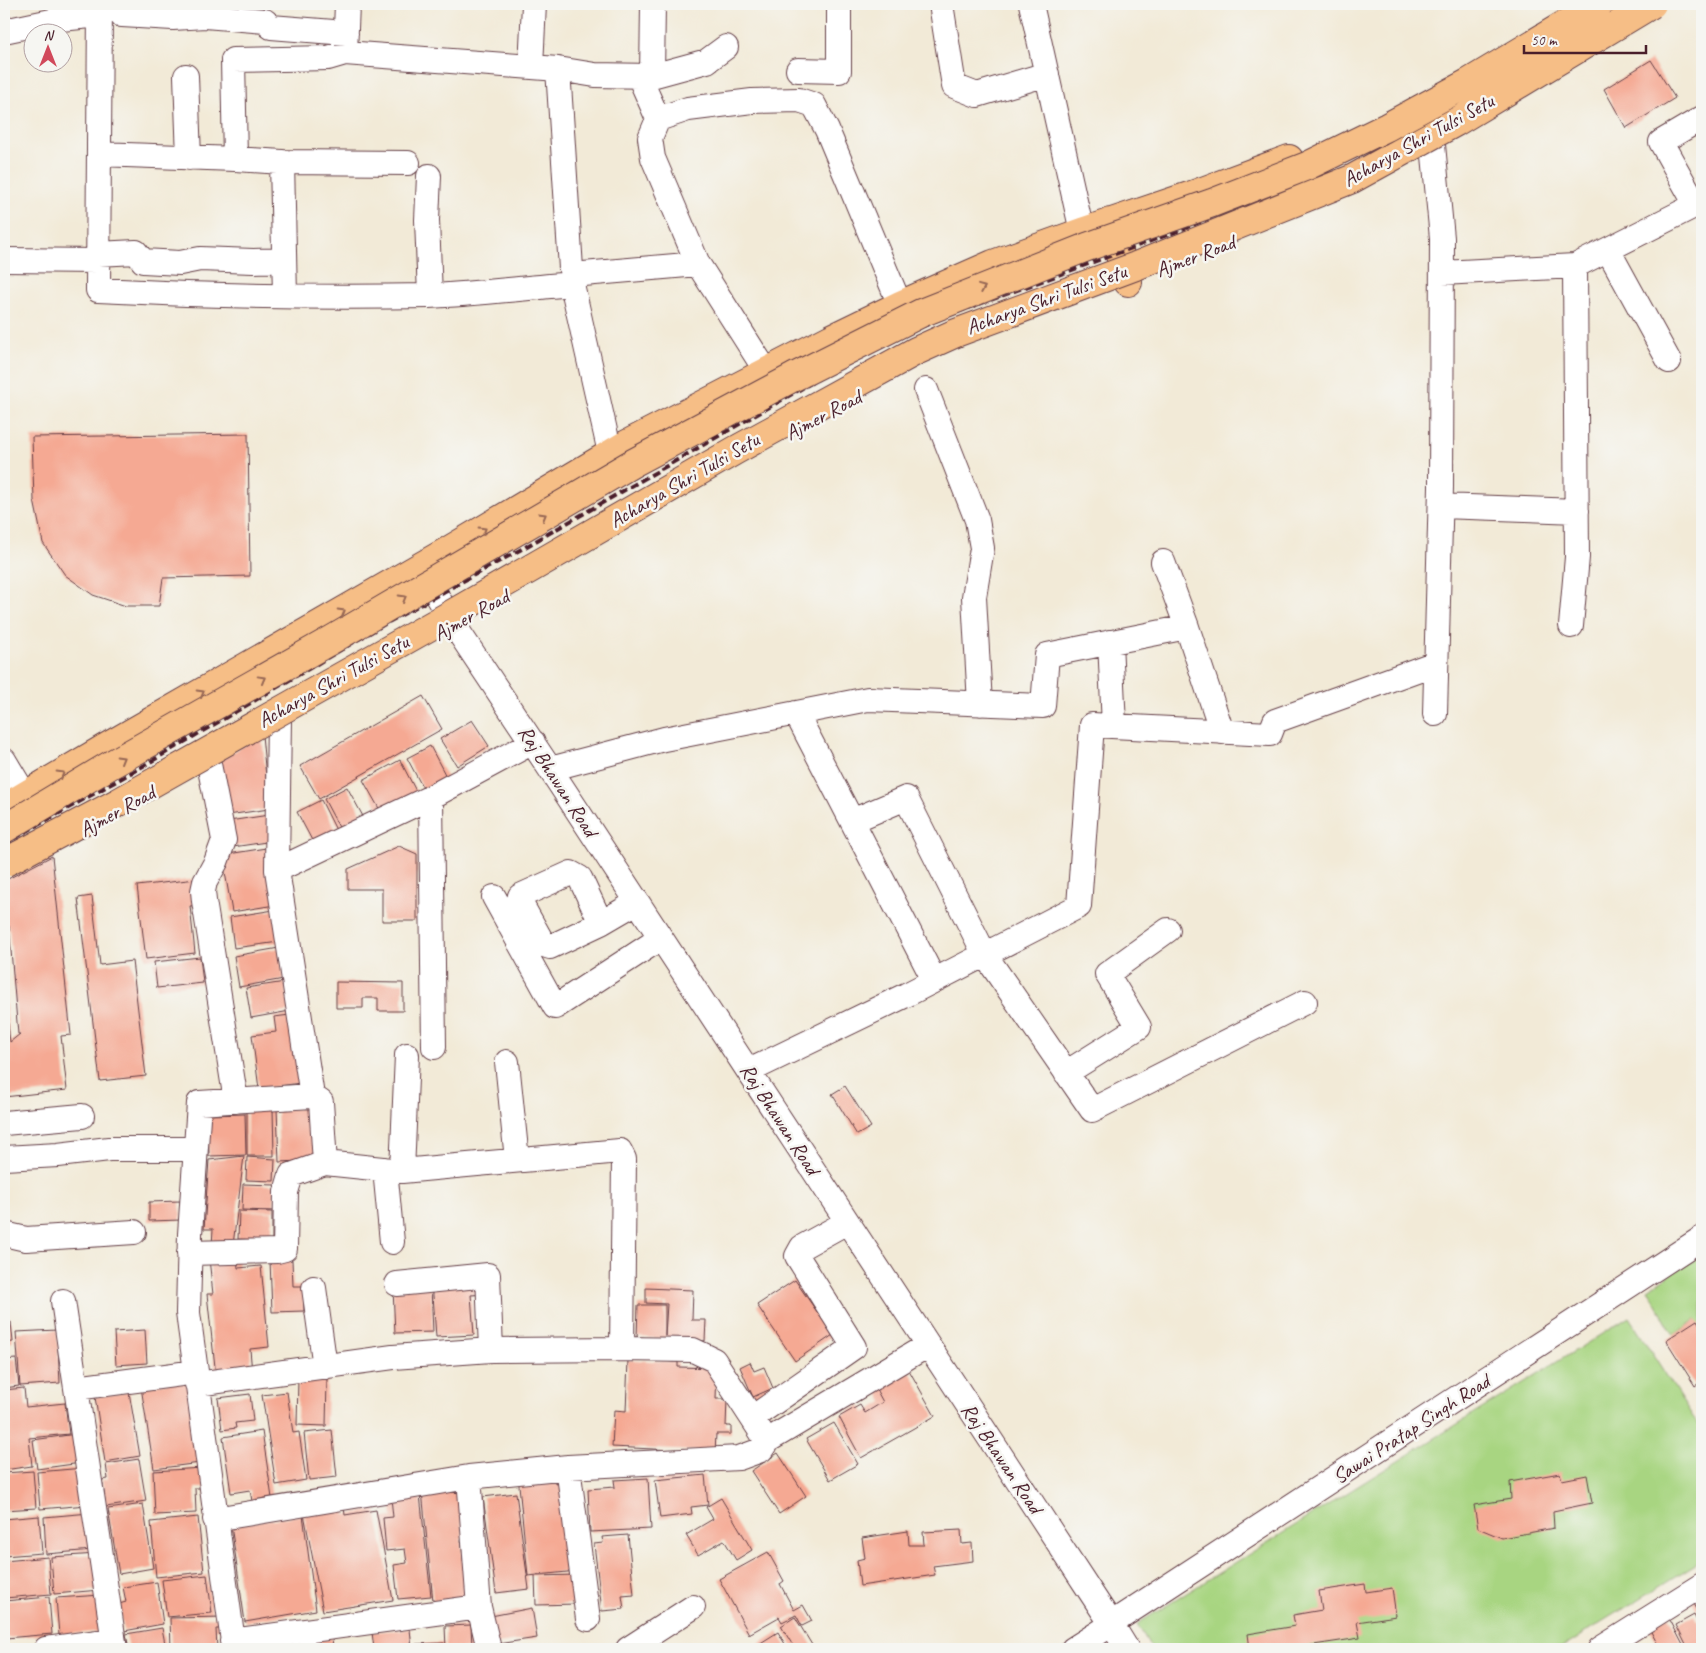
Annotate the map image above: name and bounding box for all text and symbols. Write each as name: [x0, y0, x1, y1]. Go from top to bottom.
north arrow: [22, 22, 72, 72]
scale bar: [1524, 22, 1646, 54]
text: N: [44, 27, 55, 44]
text: 50 m: [1531, 31, 1558, 50]
street label: Acharya Shri Tulsi Setu: [1338, 87, 1499, 192]
street label: Ajmer Road: [1152, 228, 1242, 283]
street label: Acharya Shri Tulsi Setu: [962, 258, 1131, 340]
one-way arrow: [978, 284, 986, 294]
street label: Ajmer Road: [780, 382, 869, 446]
street label: Acharya Shri Tulsi Setu: [604, 426, 765, 533]
one-way arrow: [538, 512, 547, 522]
one-way arrow: [477, 527, 486, 537]
street label: Ajmer Road: [429, 582, 517, 646]
one-way arrow: [397, 594, 406, 604]
one-way arrow: [337, 609, 346, 619]
street label: Acharya Shri Tulsi Setu: [253, 628, 414, 733]
one-way arrow: [257, 675, 266, 685]
one-way arrow: [196, 689, 205, 699]
street label: Raj Bhawan Road: [512, 720, 606, 845]
one-way arrow: [115, 756, 124, 766]
one-way arrow: [55, 771, 64, 781]
street label: Ajmer Road: [75, 778, 163, 842]
street label: Raj Bhawan Road: [734, 1058, 828, 1183]
street label: Sawai Pratap Singh Road: [1327, 1366, 1498, 1490]
street label: Raj Bhawan Road: [956, 1398, 1051, 1521]

